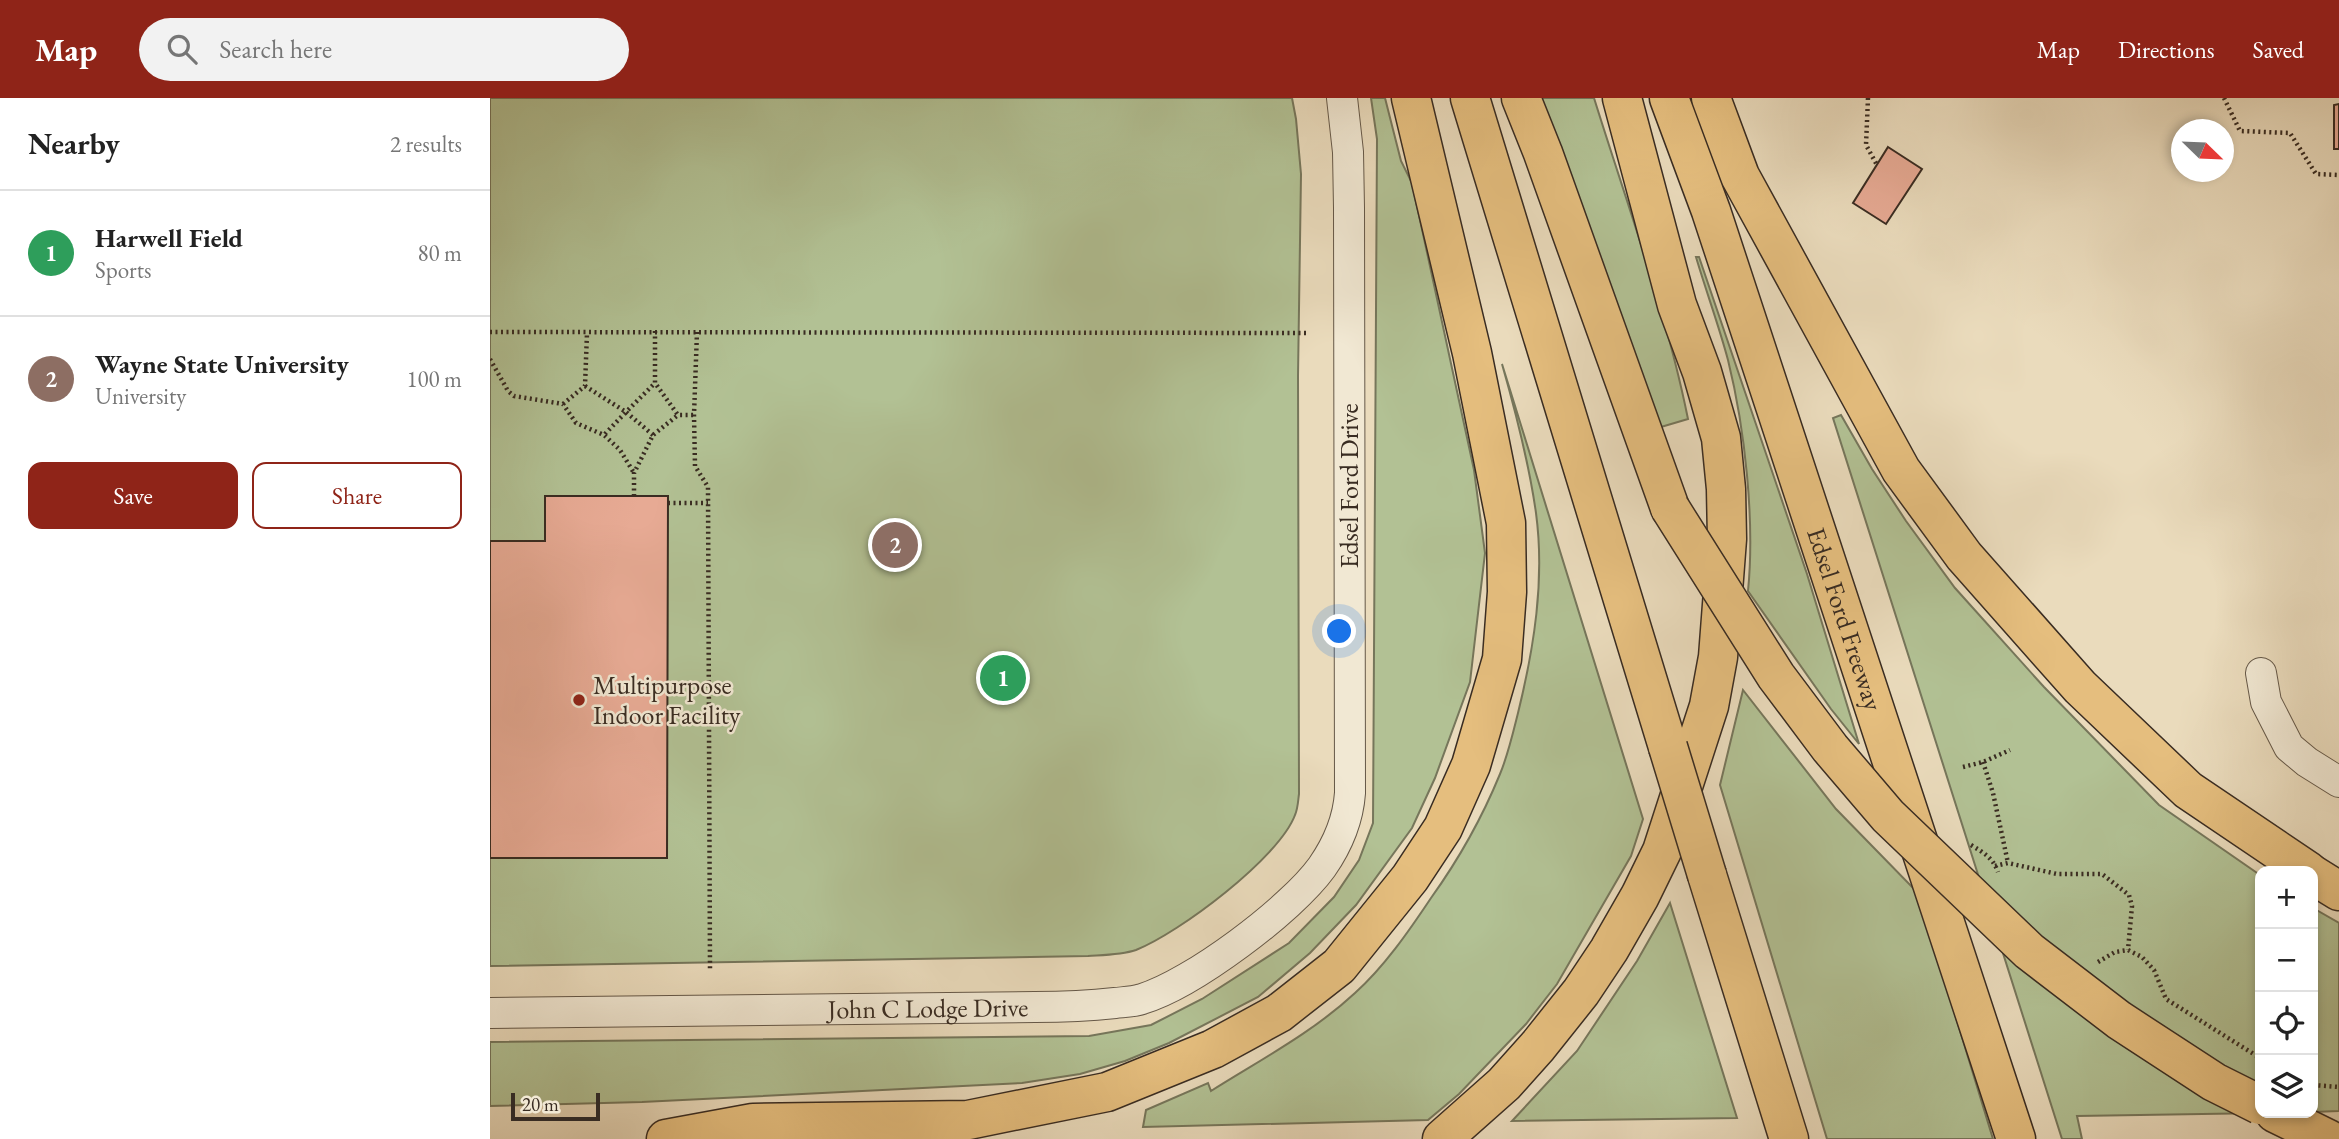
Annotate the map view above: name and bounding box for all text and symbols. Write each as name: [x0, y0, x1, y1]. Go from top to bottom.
search box: [139, 18, 629, 81]
text: Map: [35, 28, 97, 71]
icon: search: [163, 30, 201, 68]
text: Search here: [219, 32, 332, 66]
text: Map: [2037, 34, 2080, 65]
text: Directions: [2118, 34, 2215, 65]
text: Saved: [2253, 34, 2304, 65]
north arrow: [2171, 119, 2234, 182]
text: Nearby: [28, 124, 120, 163]
text: 2 results: [390, 129, 462, 159]
text: Harwell Field: [95, 221, 243, 255]
text: 1: [45, 238, 57, 268]
text: 80 m: [417, 238, 462, 268]
text: Sports: [95, 255, 151, 285]
text: Wayne State University: [95, 347, 349, 381]
text: 2: [45, 364, 57, 394]
text: 100 m: [406, 364, 462, 394]
text: University: [95, 381, 186, 411]
street label: Edsel Ford Drive: [1332, 403, 1366, 569]
button: Save: [28, 462, 238, 529]
button: Share: [252, 462, 462, 529]
pin: 2: [872, 519, 918, 571]
street label: Edsel Ford Freeway: [1799, 523, 1891, 715]
your location: [1322, 614, 1356, 648]
pin: 1: [980, 652, 1026, 704]
place label: Multipurpose Indoor Facility: [593, 668, 741, 732]
marker: Multipurpose Indoor Facility: [571, 692, 587, 708]
map controls: [2255, 866, 2318, 1118]
button: +: [2255, 866, 2318, 929]
button: −: [2255, 929, 2318, 992]
street label: John C Lodge Drive: [825, 990, 1029, 1026]
button: locate: [2255, 992, 2318, 1055]
button: layers: [2255, 1055, 2318, 1118]
scale bar: [511, 1090, 600, 1122]
text: 20 m: [522, 1092, 559, 1117]

